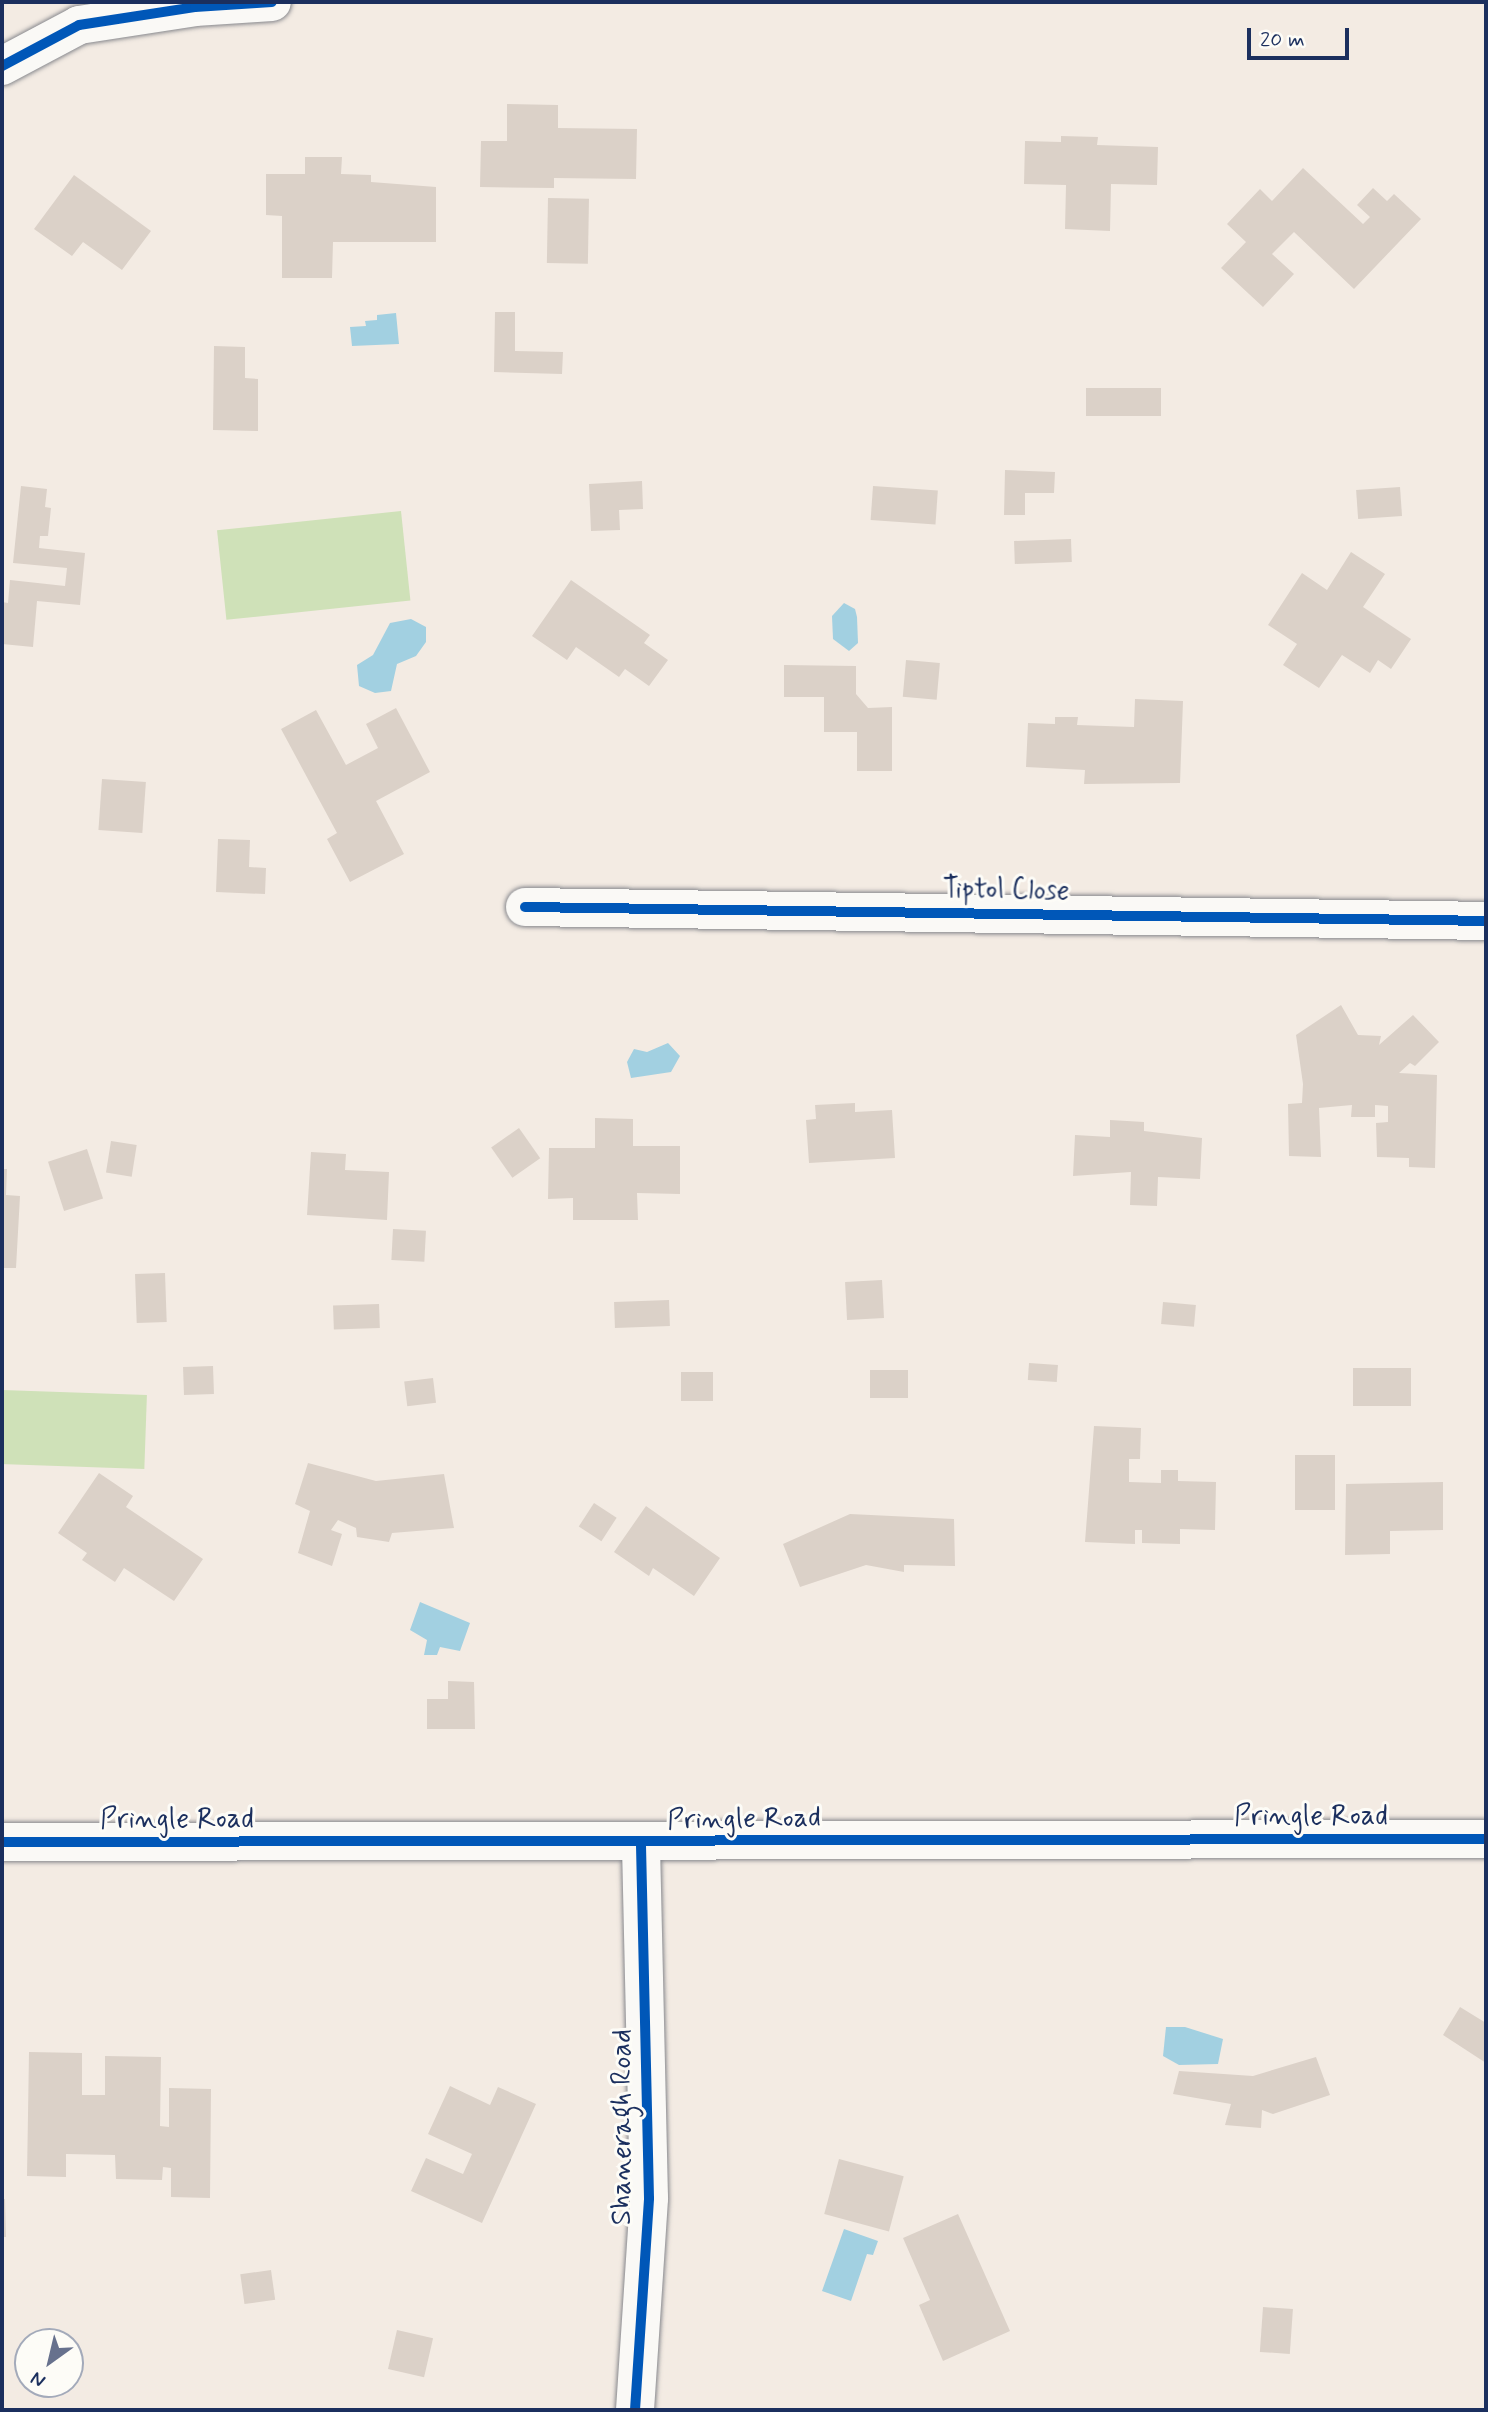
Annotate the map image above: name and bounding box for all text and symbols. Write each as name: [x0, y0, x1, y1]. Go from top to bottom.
scale bar: [1250, 14, 1352, 58]
text: 20 m: [1260, 26, 1305, 54]
street label: Tiptol Close: [940, 873, 1072, 909]
street label: Pringle Road: [1235, 1800, 1387, 1834]
street label: Pringle Road: [667, 1802, 821, 1838]
street label: Pringle Road: [101, 1803, 253, 1837]
street label: Shaneragh Road: [606, 2029, 640, 2225]
north arrow: [14, 2328, 84, 2398]
text: N: [26, 2365, 50, 2393]

